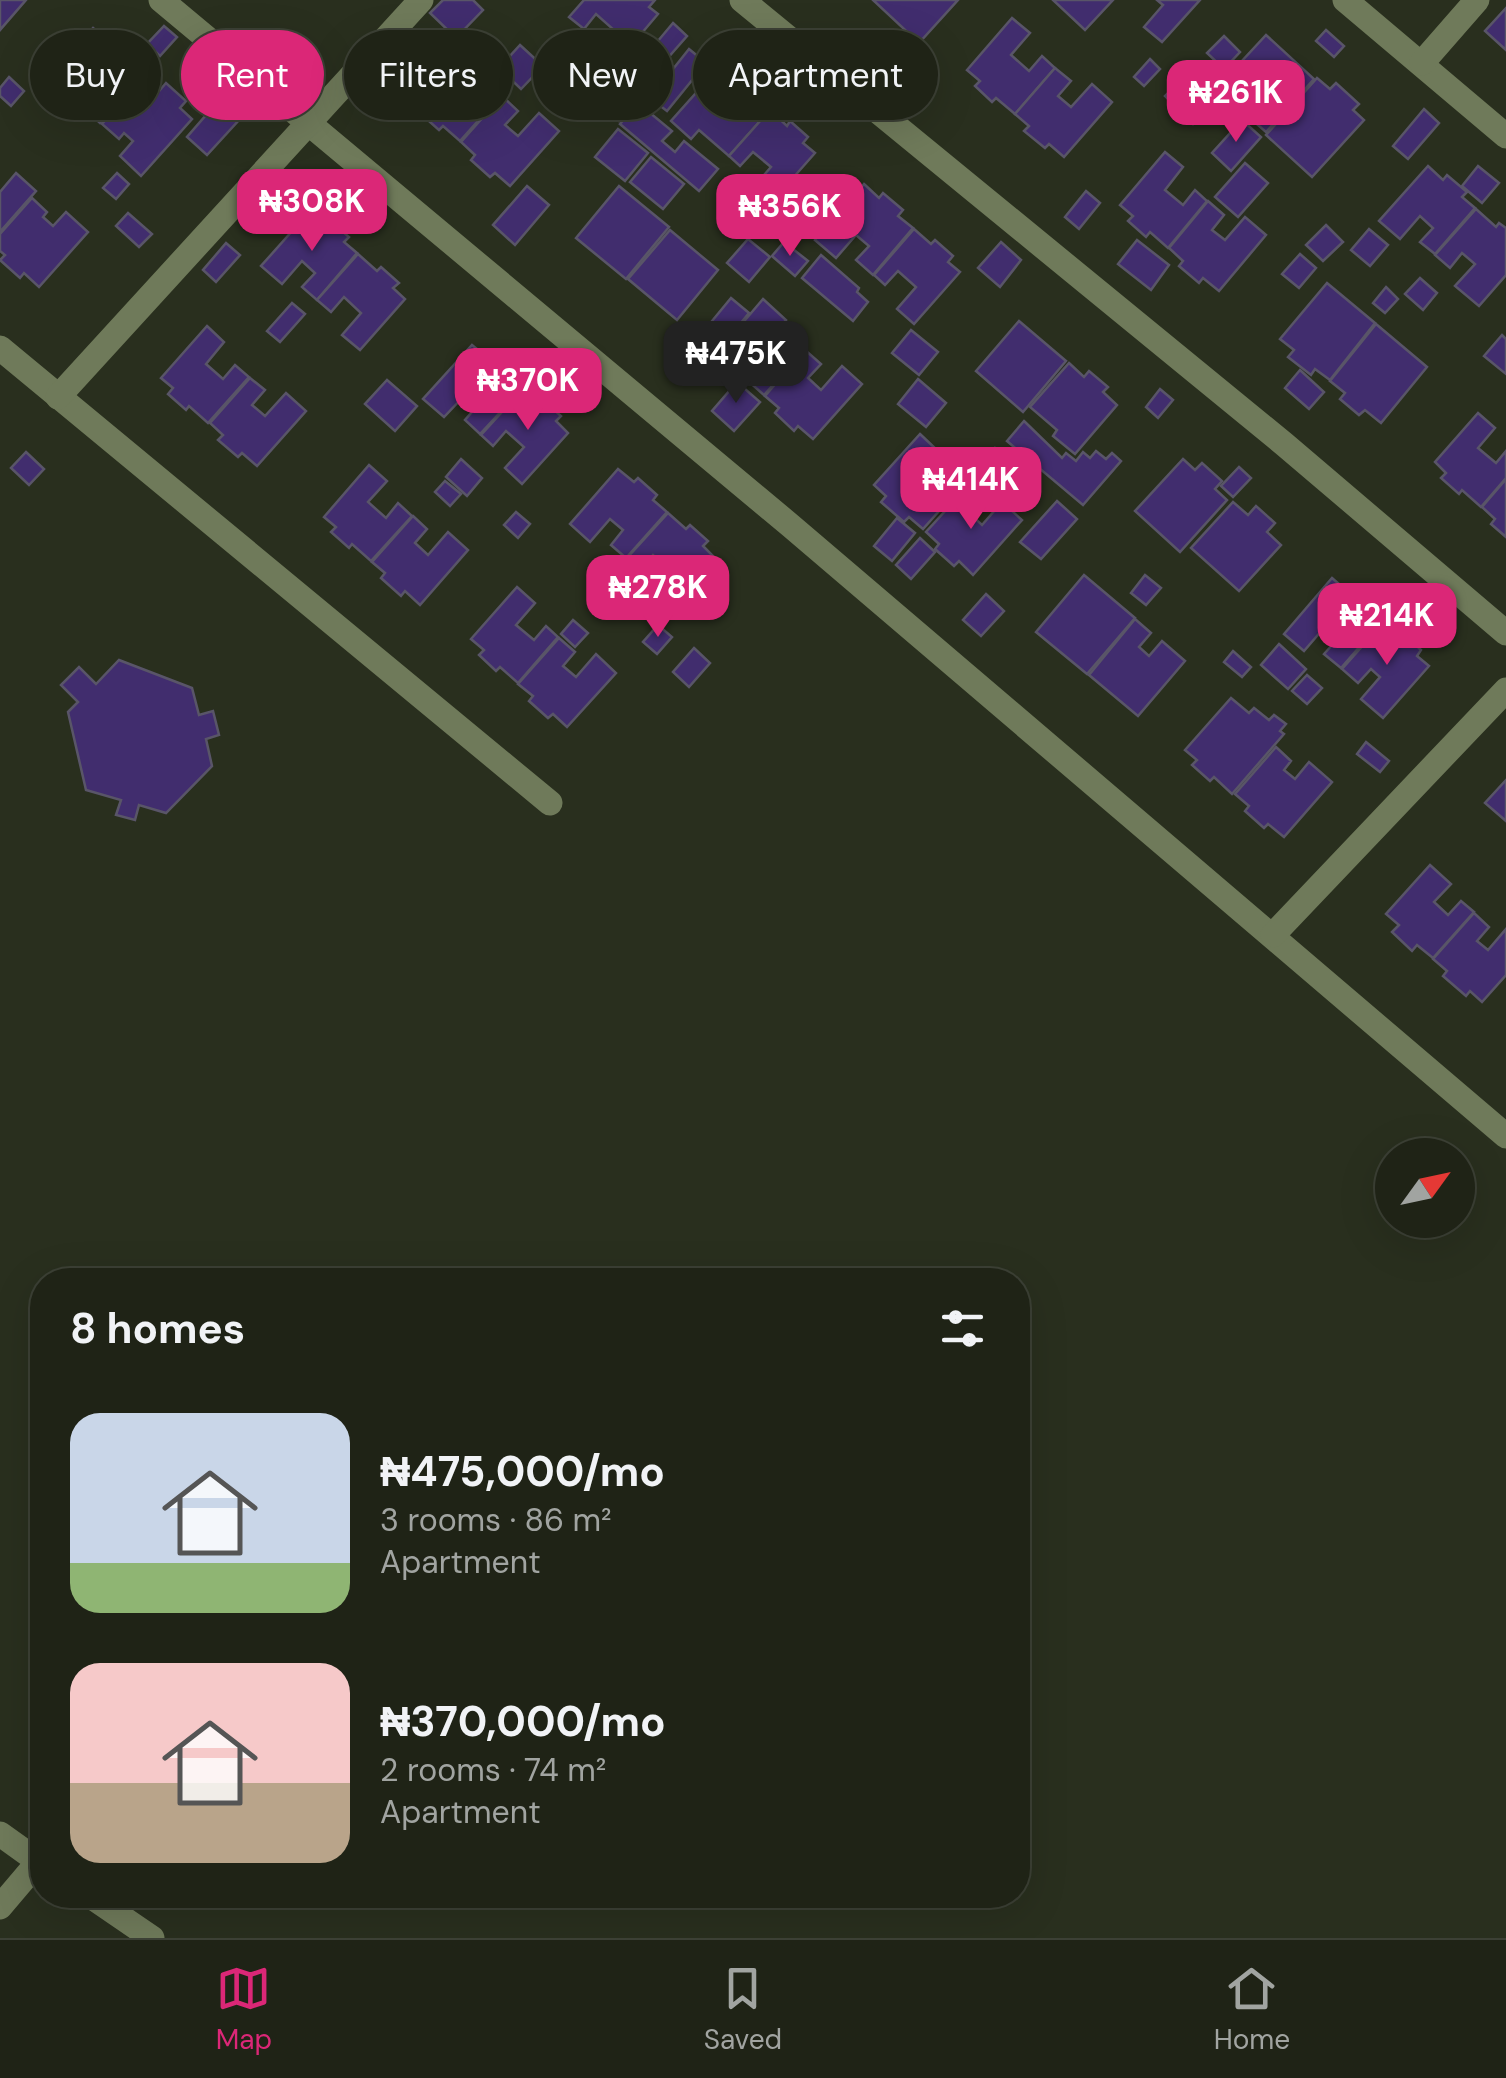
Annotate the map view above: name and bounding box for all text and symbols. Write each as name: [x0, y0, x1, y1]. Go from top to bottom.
chip: Buy: [30, 30, 161, 120]
chip: Rent: [181, 30, 324, 120]
chip: Filters: [344, 30, 513, 120]
chip: New: [533, 30, 673, 120]
chip: Apartment: [693, 30, 938, 120]
pin: ₦261K: [1166, 60, 1306, 145]
text: ₦261K: [1189, 71, 1283, 113]
pin: ₦308K: [242, 169, 382, 254]
pin: ₦356K: [720, 174, 860, 259]
text: ₦308K: [259, 180, 365, 222]
text: ₦356K: [738, 185, 842, 227]
pin: ₦475K: [666, 321, 806, 406]
text: ₦475K: [685, 332, 787, 374]
pin: ₦370K: [458, 348, 598, 433]
text: ₦370K: [477, 359, 579, 401]
pin: ₦414K: [901, 447, 1041, 532]
text: ₦414K: [922, 458, 1020, 500]
pin: ₦278K: [588, 555, 728, 640]
text: ₦278K: [608, 566, 708, 608]
pin: ₦214K: [1317, 583, 1457, 668]
text: ₦214K: [1340, 594, 1434, 636]
north arrow: [1375, 1138, 1475, 1238]
map controls: [1375, 1138, 1475, 1238]
text: 8 homes: [70, 1301, 245, 1356]
icon: filters: [935, 1301, 990, 1356]
text: ₦475,000/mo: [380, 1444, 665, 1499]
icon: home: [150, 1453, 270, 1573]
text: 3 rooms · 86 m²: [380, 1499, 612, 1541]
text: Apartment: [380, 1541, 541, 1583]
text: ₦370,000/mo: [380, 1694, 666, 1749]
icon: home: [150, 1703, 270, 1823]
text: 2 rooms · 74 m²: [380, 1749, 606, 1791]
text: Apartment: [380, 1791, 541, 1833]
tab: Map: [216, 1961, 272, 2058]
tab: Saved: [704, 1961, 782, 2058]
tab: Home: [1214, 1961, 1290, 2058]

